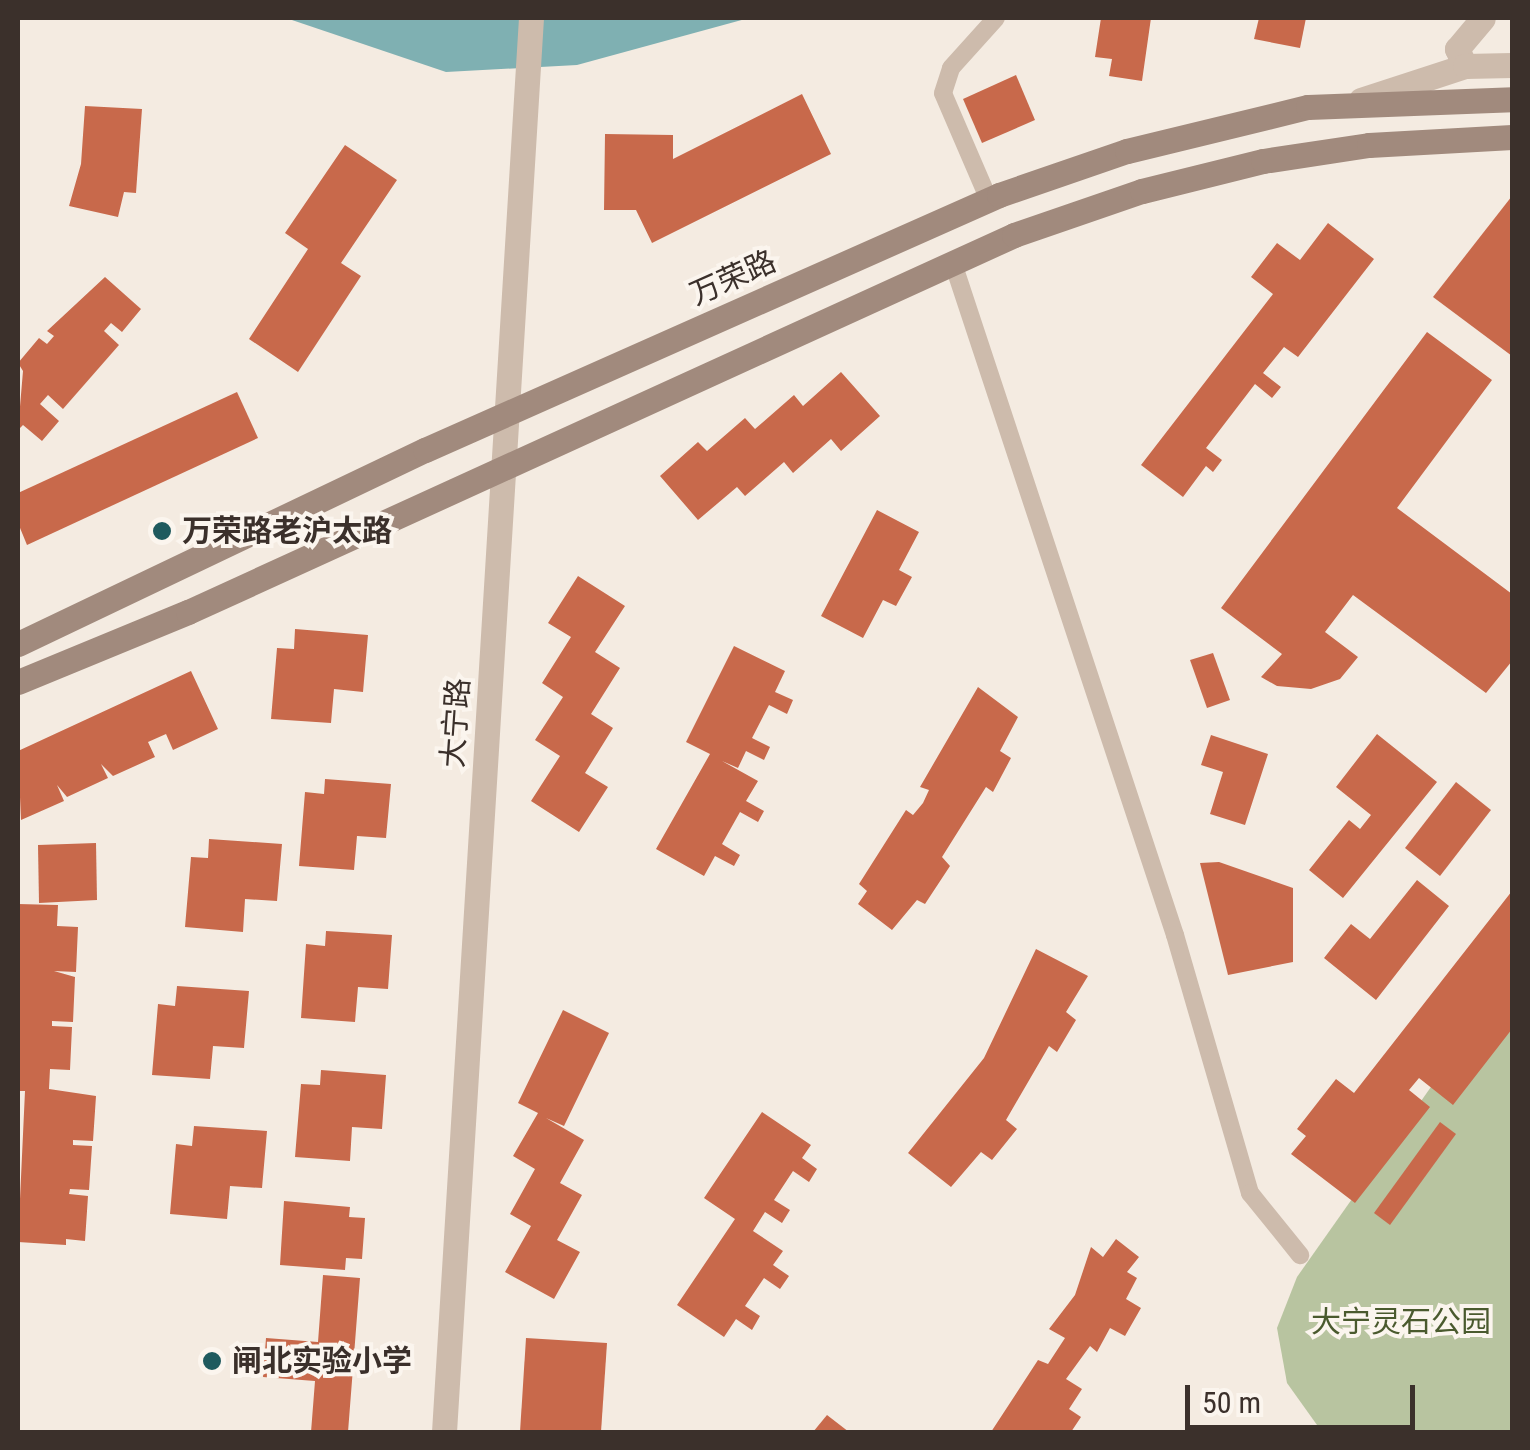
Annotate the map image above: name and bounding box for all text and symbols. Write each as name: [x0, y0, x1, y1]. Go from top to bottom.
street label: 万荣路: [685, 243, 781, 313]
place label: 万荣路老沪太路: [182, 513, 392, 549]
marker: 万荣路老沪太路: [151, 520, 173, 542]
street label: 大宁路: [435, 677, 477, 769]
park label: 大宁灵石公园: [1311, 1304, 1491, 1340]
place label: 闸北实验小学: [232, 1343, 412, 1379]
marker: 闸北实验小学: [201, 1350, 223, 1372]
scale bar: [1190, 1365, 1420, 1427]
text: 50 m: [1202, 1385, 1261, 1420]

